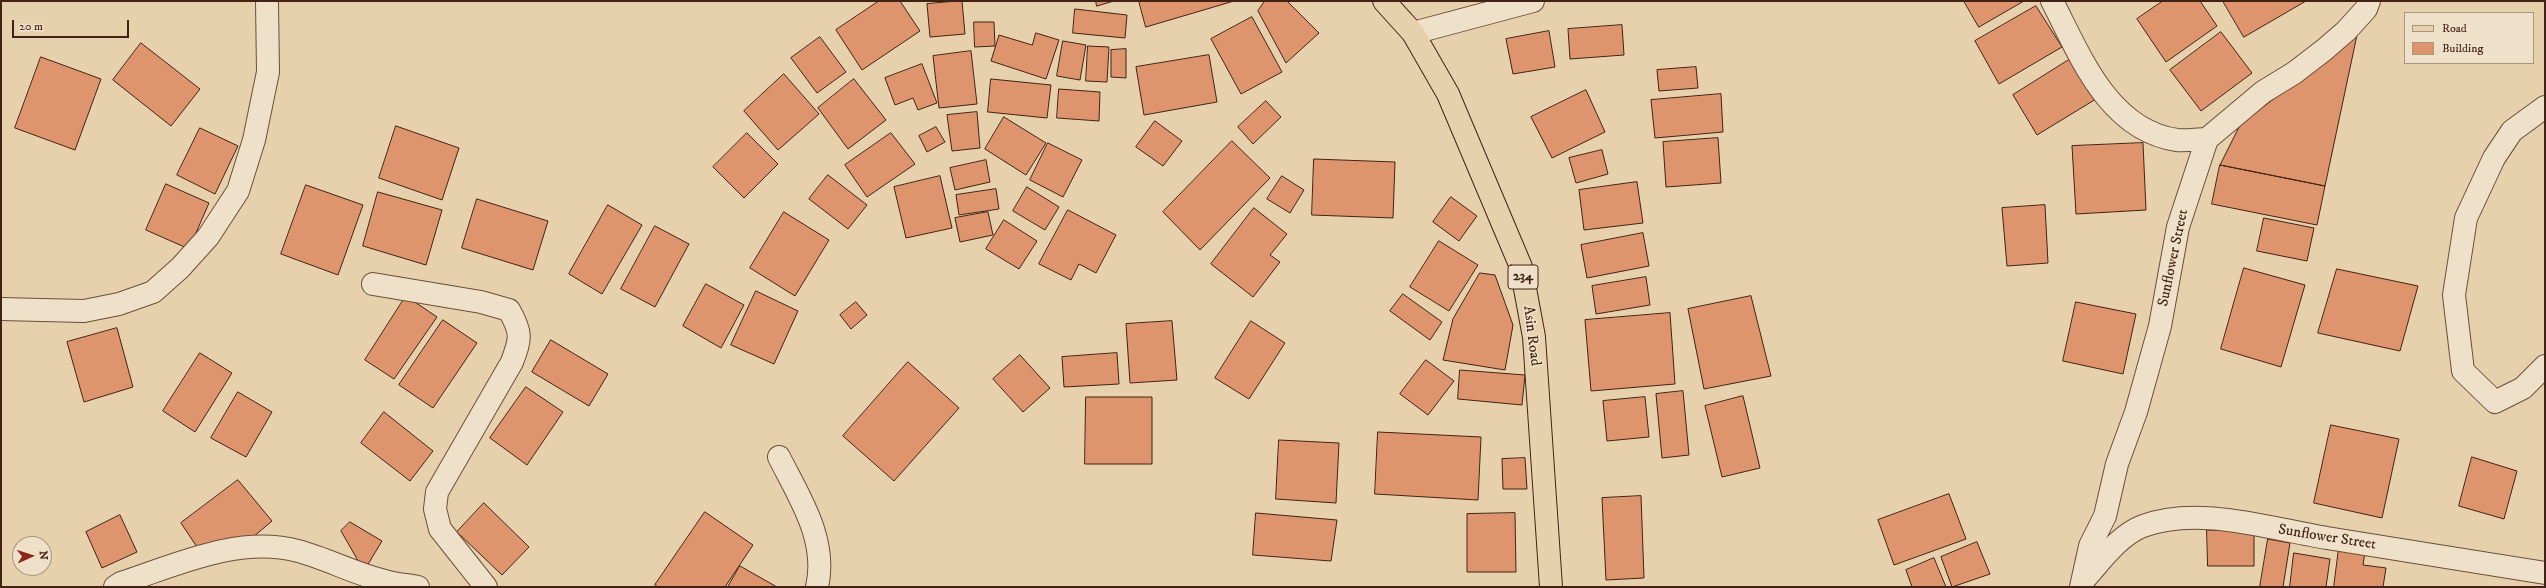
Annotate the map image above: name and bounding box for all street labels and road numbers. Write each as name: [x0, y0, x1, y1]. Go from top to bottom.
street label: Sunflower Street: [2155, 208, 2193, 308]
road number: 234: [1508, 265, 1538, 289]
street label: Asin Road: [1518, 305, 1544, 367]
street label: Sunflower Street: [2277, 521, 2377, 555]

